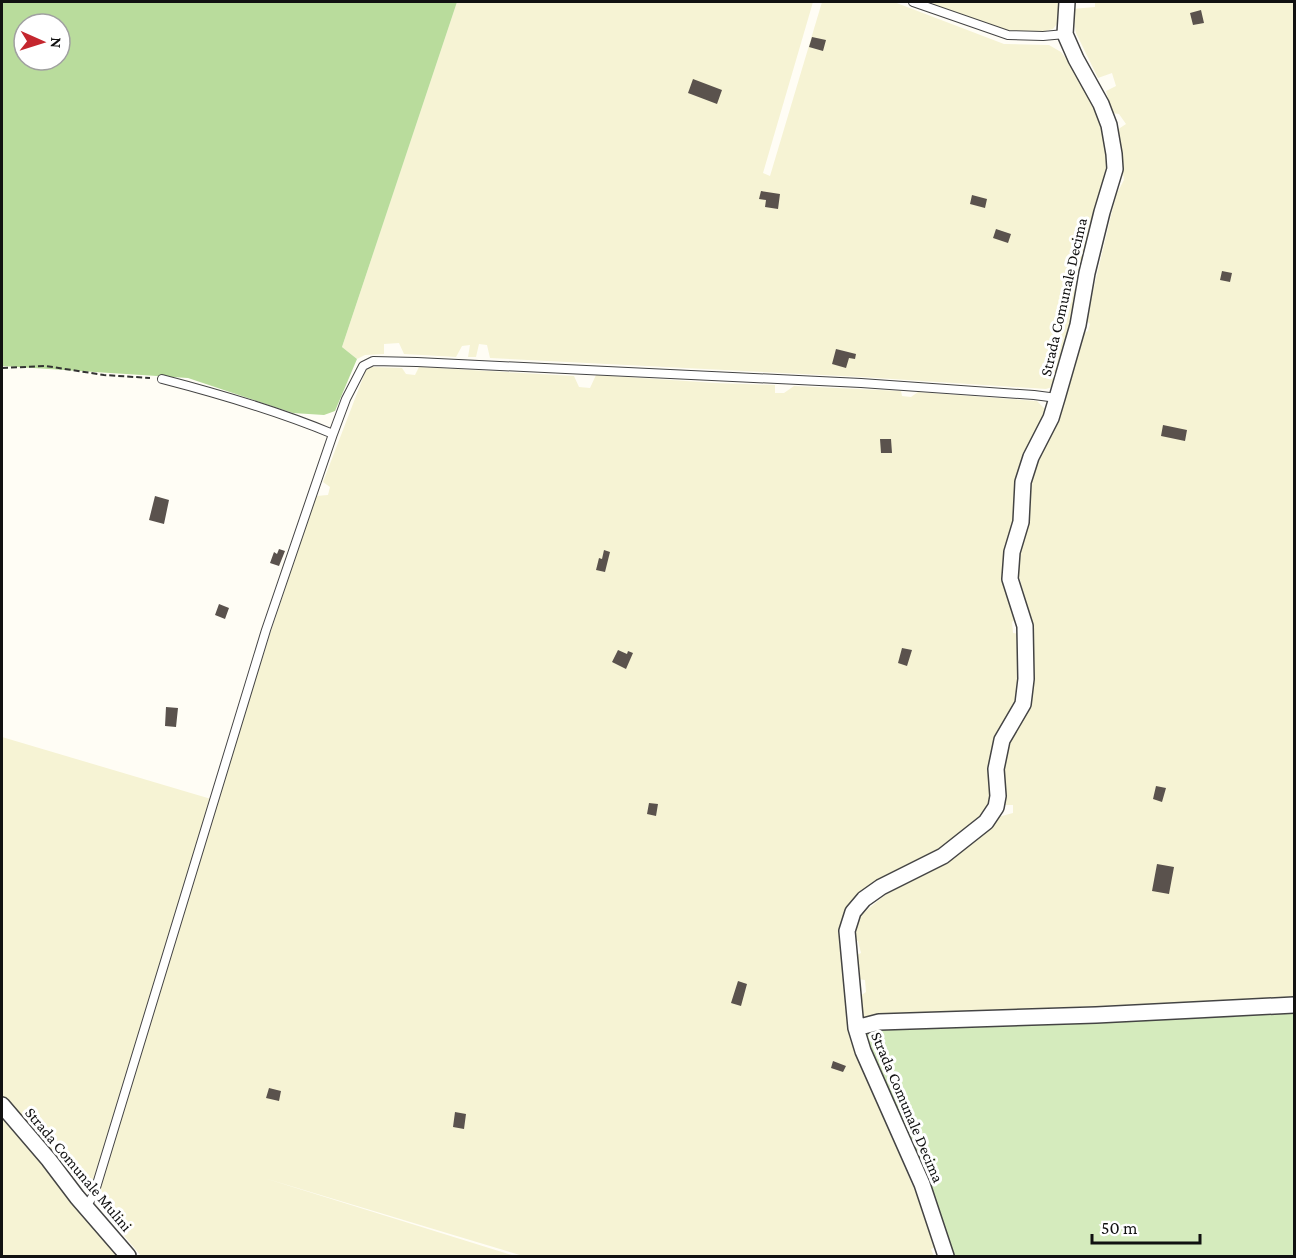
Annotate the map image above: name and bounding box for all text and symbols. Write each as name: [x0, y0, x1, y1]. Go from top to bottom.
north arrow: [12, 12, 72, 72]
text: N: [48, 37, 65, 49]
street label: Strada Comunale Decima: [1037, 216, 1090, 378]
street label: Strada Comunale Decima: [868, 1029, 947, 1186]
street label: Strada Comunale Mulini: [22, 1104, 135, 1235]
scale bar: [1092, 1207, 1200, 1245]
text: 50 m: [1101, 1218, 1138, 1238]

